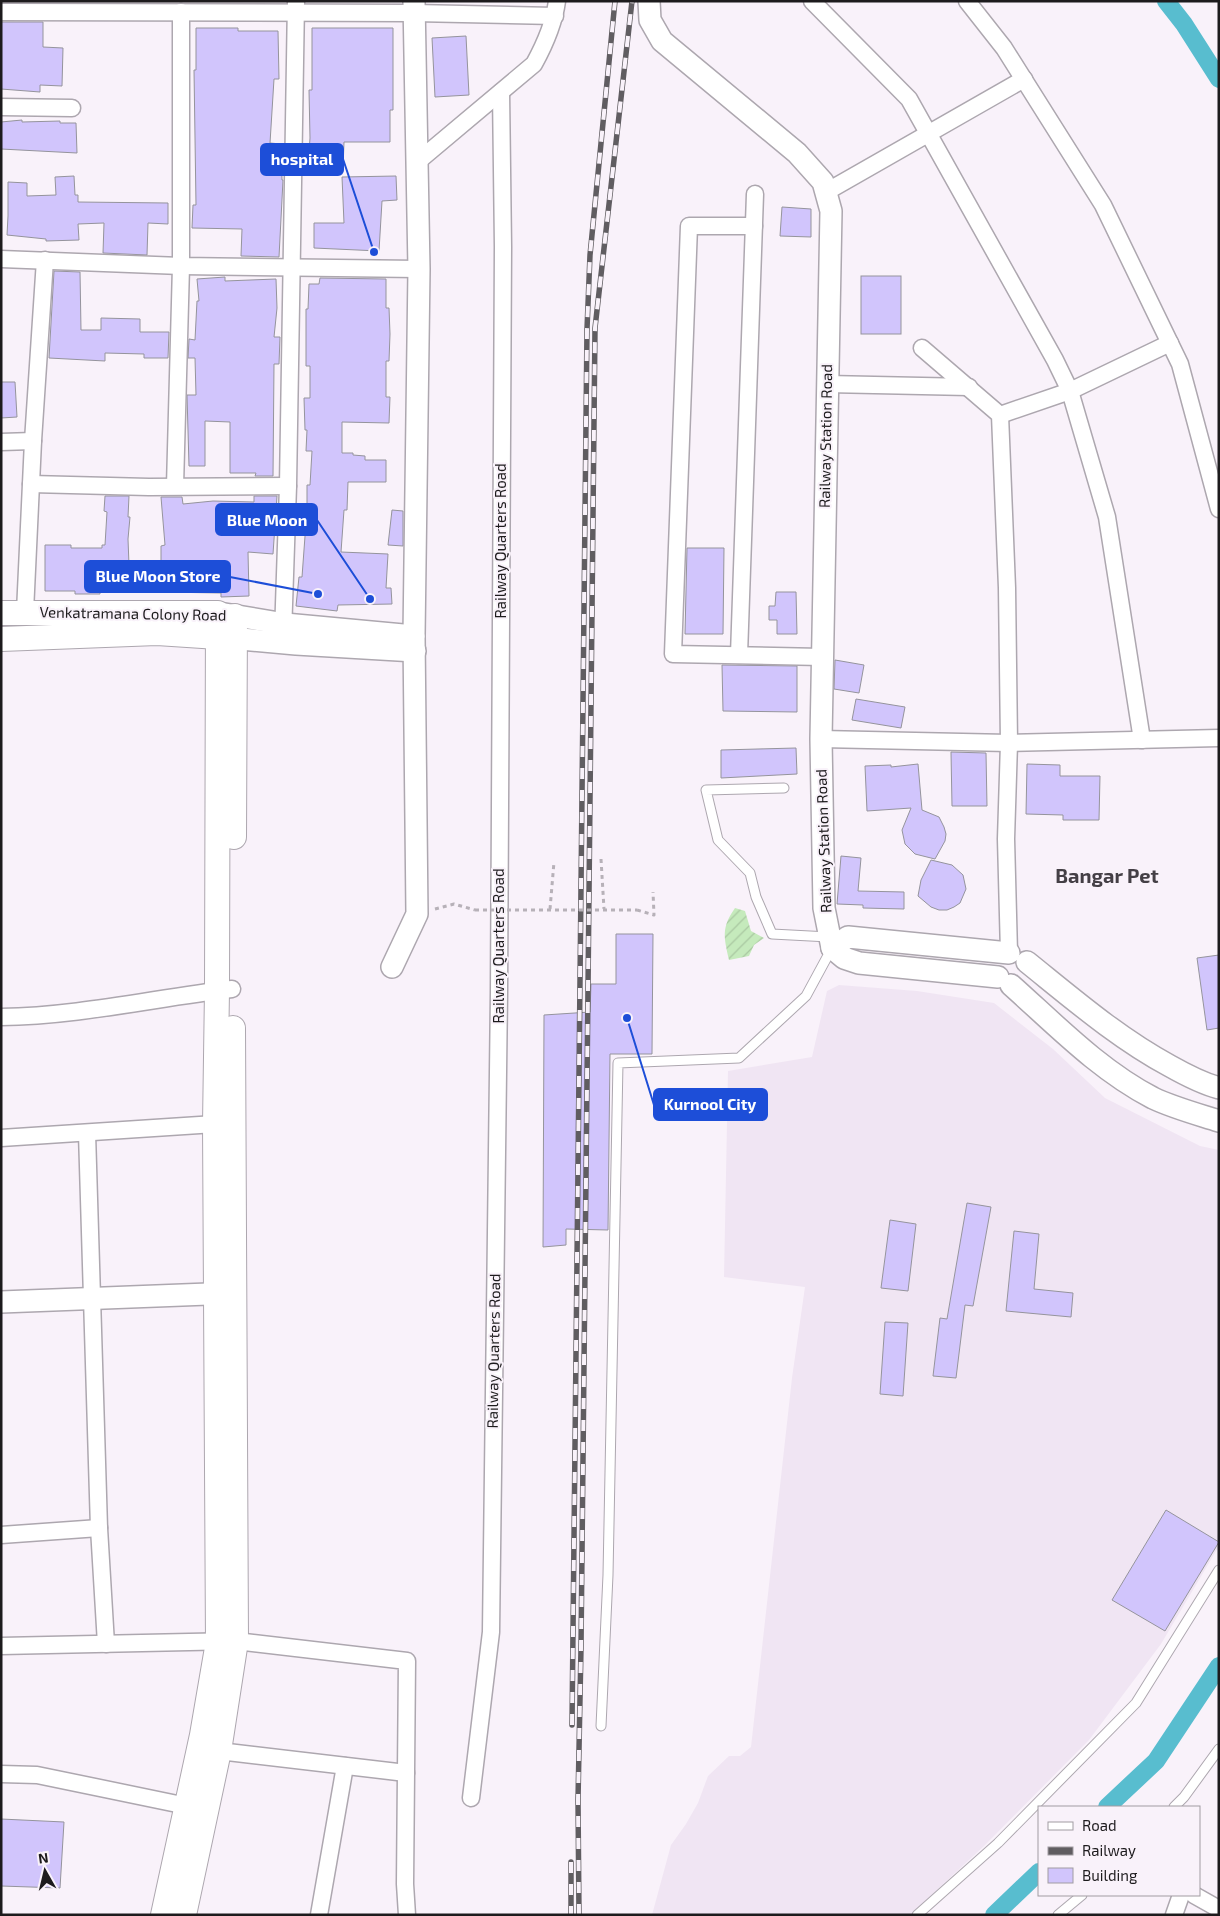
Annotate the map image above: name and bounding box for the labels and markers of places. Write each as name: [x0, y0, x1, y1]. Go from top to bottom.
callout: hospital: [261, 144, 343, 175]
callout: Blue Moon: [216, 504, 317, 535]
callout: Blue Moon Store: [85, 561, 230, 592]
callout: Kurnool City: [654, 1089, 767, 1120]

